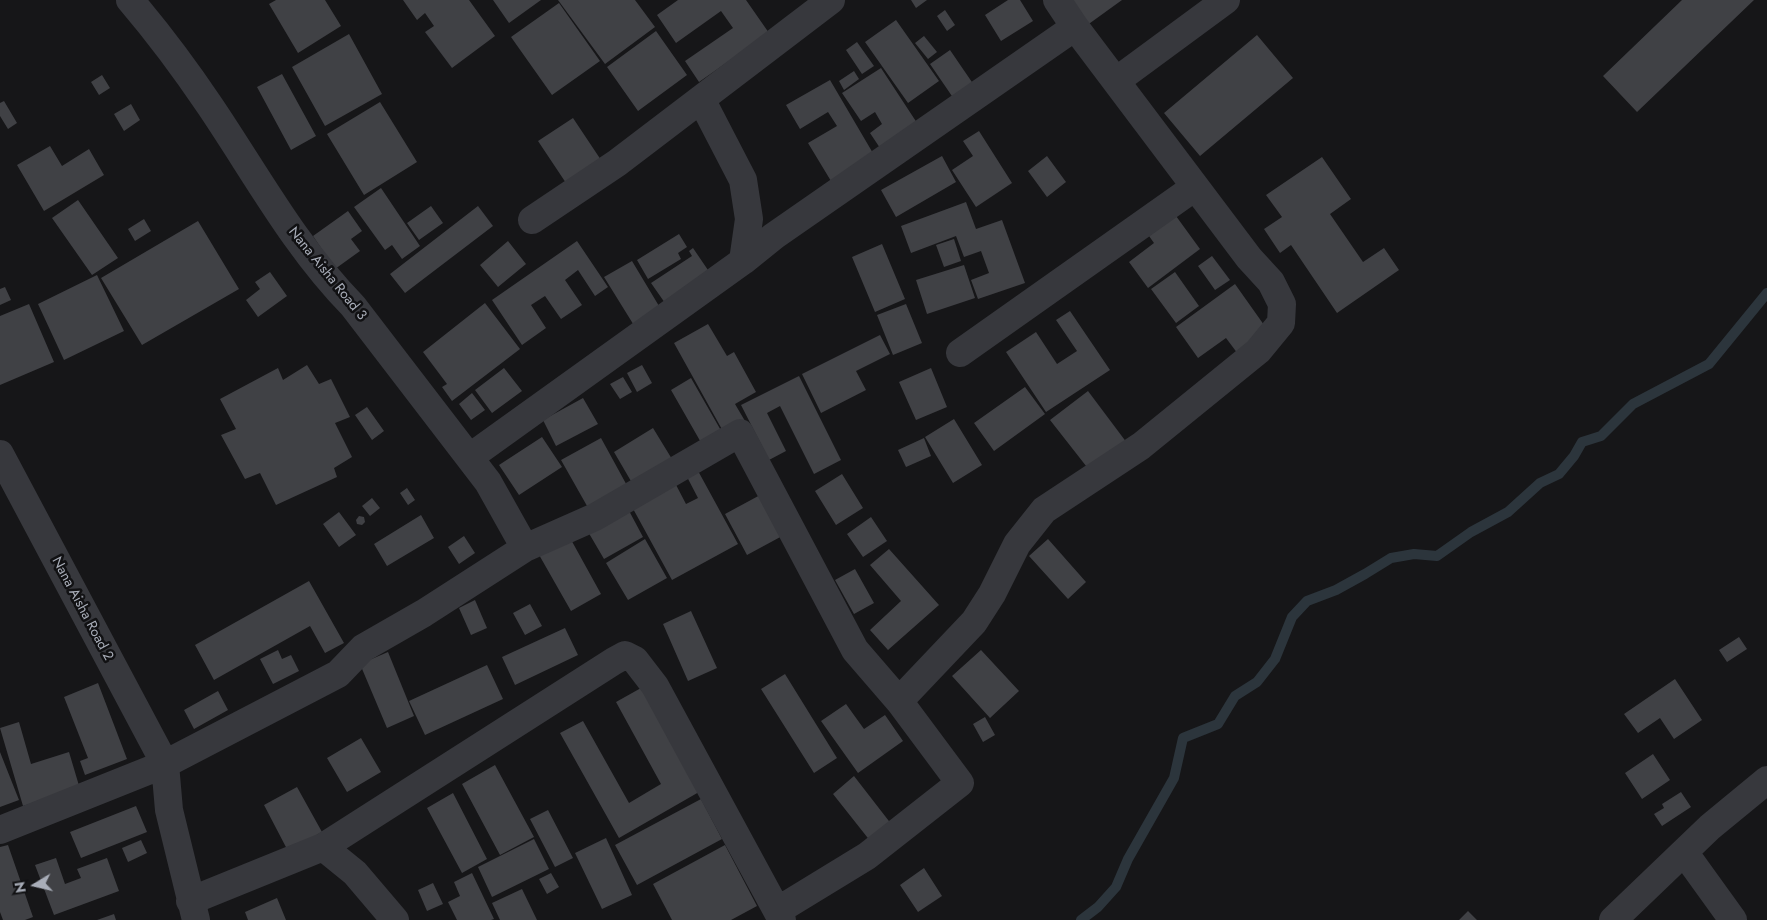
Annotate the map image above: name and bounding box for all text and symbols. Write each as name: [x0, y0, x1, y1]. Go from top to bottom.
street label: Nana Aisha Road 3: [284, 224, 370, 324]
street label: Nana Aisha Road 2: [48, 554, 116, 664]
north arrow: [10, 860, 60, 910]
text: N: [9, 880, 31, 894]

